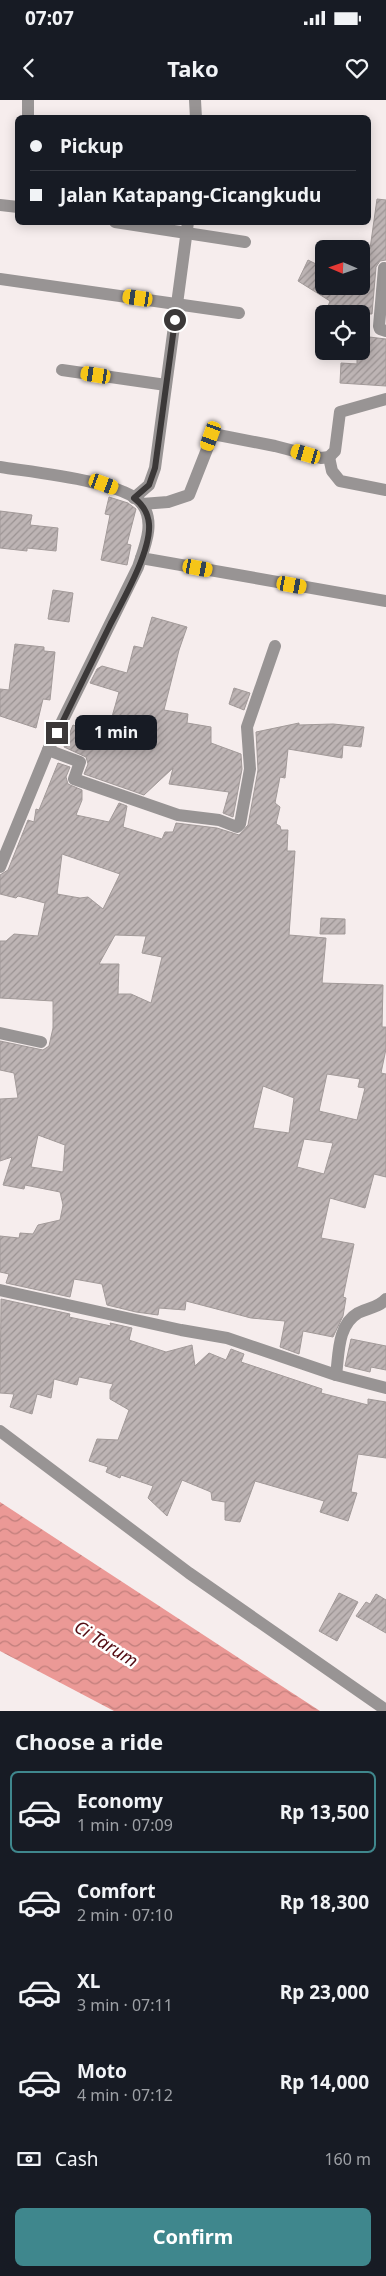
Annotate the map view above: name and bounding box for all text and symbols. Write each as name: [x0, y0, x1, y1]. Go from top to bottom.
text: 07:07: [25, 5, 74, 31]
text: Tako: [167, 53, 219, 83]
icon: back: [15, 54, 43, 82]
icon: heart: [343, 54, 371, 82]
text: Pickup: [60, 133, 123, 159]
text: Jalan Katapang-Cicangkudu: [60, 182, 321, 208]
north arrow: [315, 240, 370, 295]
map controls: [315, 240, 370, 360]
car: [122, 288, 153, 308]
button: locate: [315, 305, 370, 360]
route start: [164, 309, 186, 331]
car: [80, 365, 111, 385]
car: [198, 419, 223, 453]
car: [289, 443, 322, 465]
car: [87, 472, 120, 496]
car: [181, 558, 214, 578]
car: [275, 575, 308, 595]
callout: 1 min: [74, 716, 157, 750]
text: 1 min: [94, 721, 138, 743]
route end: [46, 722, 68, 744]
water label: Ci Tarum: [70, 1614, 143, 1672]
text: Choose a ride: [15, 1726, 163, 1756]
text: Economy: [77, 1788, 163, 1814]
icon: car: [17, 1790, 62, 1835]
text: Rp 13,500: [280, 1799, 369, 1825]
text: 1 min · 07:09: [77, 1814, 173, 1836]
text: Comfort: [77, 1878, 156, 1904]
icon: car: [17, 1880, 62, 1925]
text: Rp 18,300: [280, 1889, 369, 1915]
text: 2 min · 07:10: [77, 1904, 173, 1926]
text: XL: [77, 1968, 100, 1994]
icon: car: [17, 1970, 62, 2015]
text: Rp 23,000: [280, 1979, 369, 2005]
text: 3 min · 07:11: [77, 1994, 173, 2016]
text: Moto: [77, 2058, 127, 2084]
icon: car: [17, 2060, 62, 2105]
text: Rp 14,000: [280, 2069, 369, 2095]
text: 4 min · 07:12: [77, 2084, 173, 2106]
icon: cash: [15, 2145, 43, 2173]
text: Cash: [55, 2146, 99, 2172]
text: 160 m: [324, 2148, 371, 2170]
button: Confirm: [15, 2208, 371, 2266]

